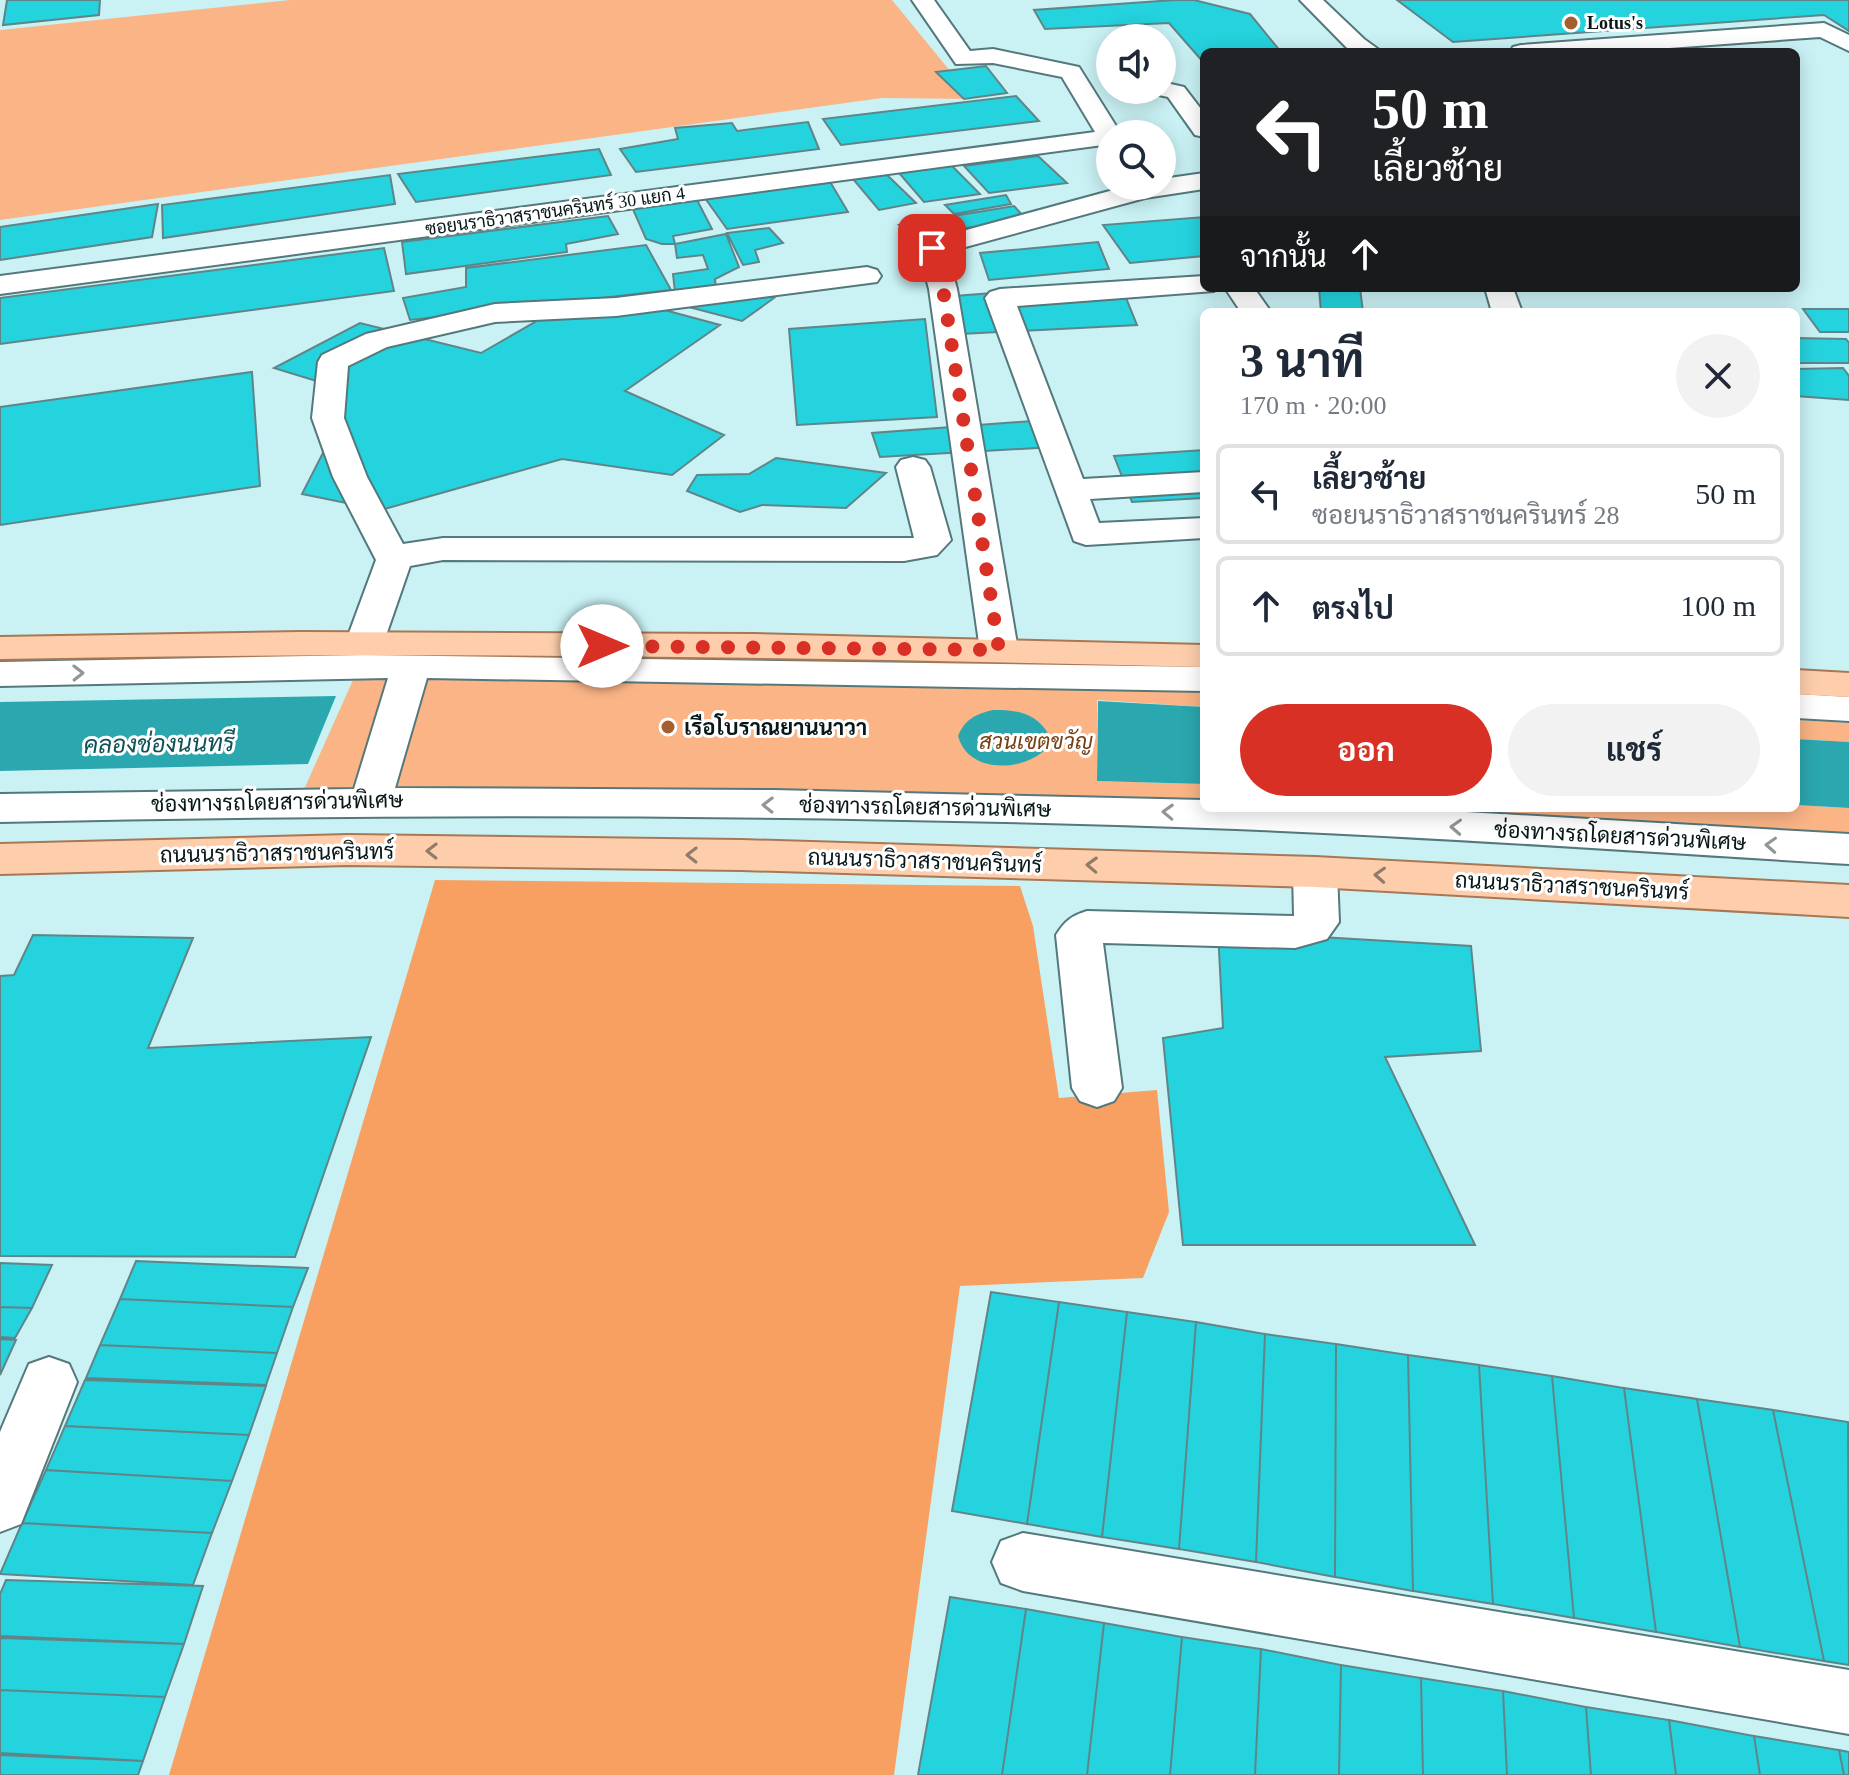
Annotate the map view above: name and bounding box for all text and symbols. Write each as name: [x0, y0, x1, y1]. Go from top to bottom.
place label: Lotus's: [1587, 13, 1643, 33]
marker: Lotus's: [1562, 14, 1580, 32]
map controls: [1096, 24, 1176, 200]
button: sound: [1096, 24, 1176, 104]
text: 50 m: [1372, 78, 1489, 140]
icon: left: [1240, 80, 1344, 184]
button: search: [1096, 120, 1176, 200]
text: เลี้ยวซ้าย: [1372, 149, 1503, 189]
street label: ซอยนราธิวาสราชนครินทร์ 30 แยก 4: [423, 180, 686, 239]
pin: [898, 214, 966, 282]
icon: arrive: [910, 226, 954, 270]
icon: ahead: [1343, 232, 1387, 276]
text: จากนั้น: [1240, 240, 1327, 273]
text: 3 นาที: [1240, 334, 1364, 387]
button: close: [1676, 334, 1760, 418]
text: 170 m · 20:00: [1240, 391, 1387, 420]
text: เลี้ยวซ้าย: [1312, 462, 1426, 495]
icon: left: [1244, 472, 1288, 516]
text: 50 m: [1695, 477, 1756, 510]
text: ซอยนราธิวาสราชนครินทร์ 28: [1312, 501, 1620, 530]
icon: ahead: [1244, 584, 1288, 628]
text: 100 m: [1680, 589, 1756, 622]
text: ตรงไป: [1312, 592, 1394, 625]
position arrow: [560, 604, 644, 688]
one-way arrow: [72, 664, 85, 682]
button: ออก: [1240, 704, 1492, 796]
button: แชร์: [1508, 704, 1760, 796]
place label: เรือโบราณยานนาวา: [684, 713, 867, 740]
marker: เรือโบราณยานนาวา: [659, 718, 677, 736]
water label: คลองช่องนนทรี: [83, 728, 237, 758]
park label: สวนเขตขวัญ: [979, 728, 1093, 755]
street label: ช่องทางรถโดยสารด่วนพิเศษ: [151, 785, 404, 817]
street label: ช่องทางรถโดยสารด่วนพิเศษ: [799, 790, 1052, 822]
one-way arrow: [761, 796, 774, 814]
one-way arrow: [1161, 804, 1174, 821]
street label: ช่องทางรถโดยสารด่วนพิเศษ: [1494, 815, 1748, 855]
one-way arrow: [1449, 819, 1462, 836]
street label: ถนนนราธิวาสราชนครินทร์: [160, 836, 394, 868]
one-way arrow: [1764, 836, 1777, 853]
one-way arrow: [425, 842, 438, 860]
street label: ถนนนราธิวาสราชนครินทร์: [807, 842, 1043, 878]
one-way arrow: [685, 846, 698, 863]
one-way arrow: [1085, 857, 1098, 874]
street label: ถนนนราธิวาสราชนครินทร์: [1454, 865, 1690, 905]
one-way arrow: [1373, 867, 1386, 884]

